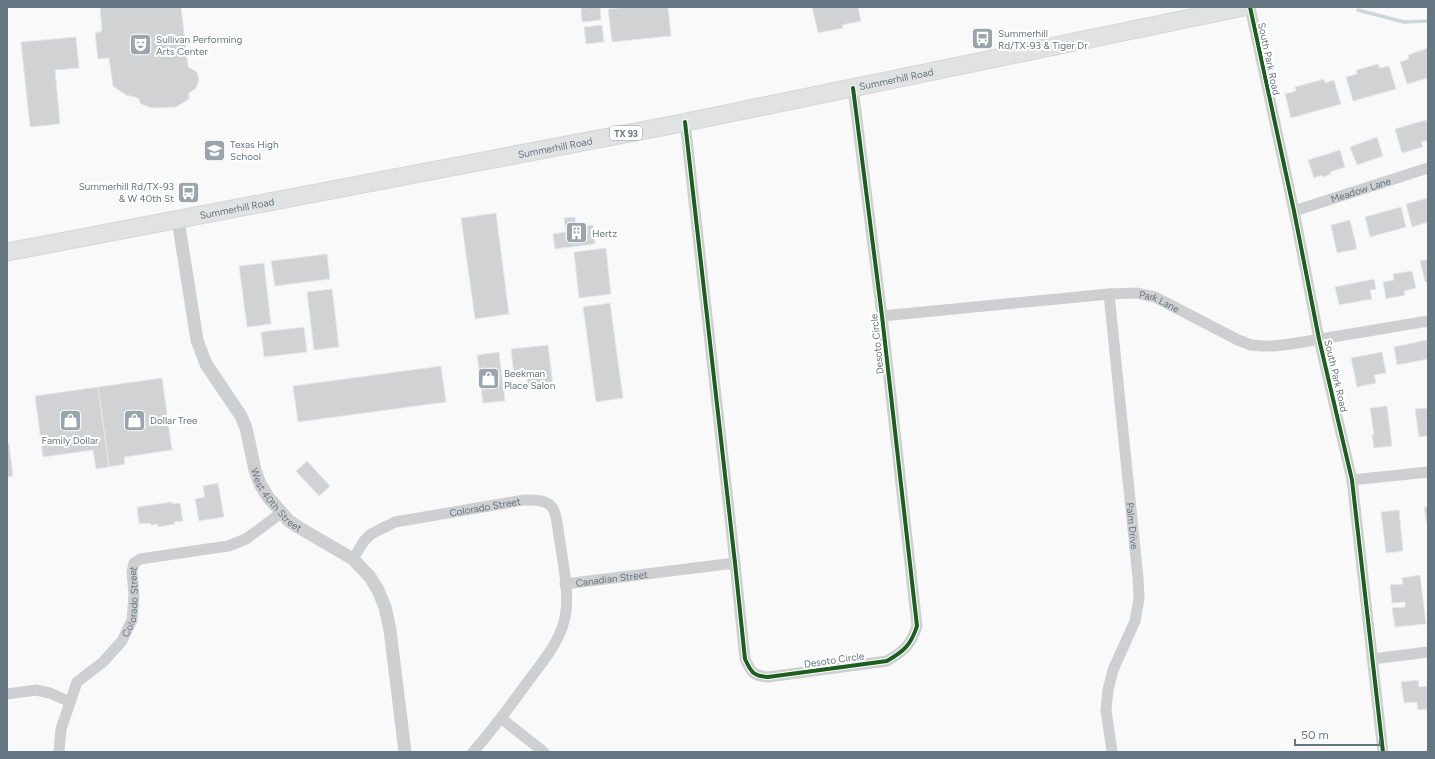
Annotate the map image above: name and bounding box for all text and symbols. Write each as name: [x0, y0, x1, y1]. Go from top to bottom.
street label: South Park Road: [1255, 22, 1283, 97]
bus stop icon: Summerhill Rd/TX-93 & Tiger Dr: [970, 26, 996, 52]
place label: Summerhill Rd/TX-93 & Tiger Dr: [998, 27, 1088, 52]
theatre icon: Sullivan Performing Arts Center: [128, 32, 154, 58]
place label: Sullivan Performing Arts Center: [156, 33, 242, 58]
street label: Summerhill Road: [858, 65, 935, 93]
road number: TX 93: [610, 126, 642, 140]
street label: Summerhill Road: [517, 134, 594, 161]
school or university icon: Texas High School: [201, 137, 227, 163]
place label: Texas High School: [230, 138, 279, 163]
street label: Meadow Lane: [1329, 174, 1393, 205]
bus stop icon: Summerhill Rd/TX-93 & W 40th St: [176, 179, 202, 205]
place label: Summerhill Rd/TX-93 & W 40th St: [79, 180, 174, 205]
street label: Summerhill Road: [199, 195, 275, 222]
building icon: Hertz: [564, 220, 590, 246]
place label: Hertz: [592, 227, 617, 240]
street label: Park Lane: [1138, 287, 1182, 315]
street label: Desoto Circle: [867, 313, 887, 375]
street label: South Park Road: [1321, 339, 1351, 414]
shop icon: Beekman Place Salon: [475, 366, 501, 392]
place label: Beekman Place Salon: [504, 367, 556, 392]
shop icon: Family Dollar: [57, 407, 83, 433]
shop icon: Dollar Tree: [122, 407, 148, 433]
place label: Dollar Tree: [150, 414, 198, 427]
place label: Family Dollar: [42, 434, 99, 447]
street label: West 40th Street: [248, 466, 304, 534]
street label: Colorado Street: [448, 494, 522, 519]
street label: Palm Drive: [1124, 502, 1142, 550]
street label: Colorado Street: [118, 565, 141, 639]
street label: Canadian Street: [575, 567, 649, 589]
street label: Desoto Circle: [803, 649, 866, 671]
scale bar: [1295, 721, 1380, 747]
text: 50 m: [1301, 728, 1329, 742]

